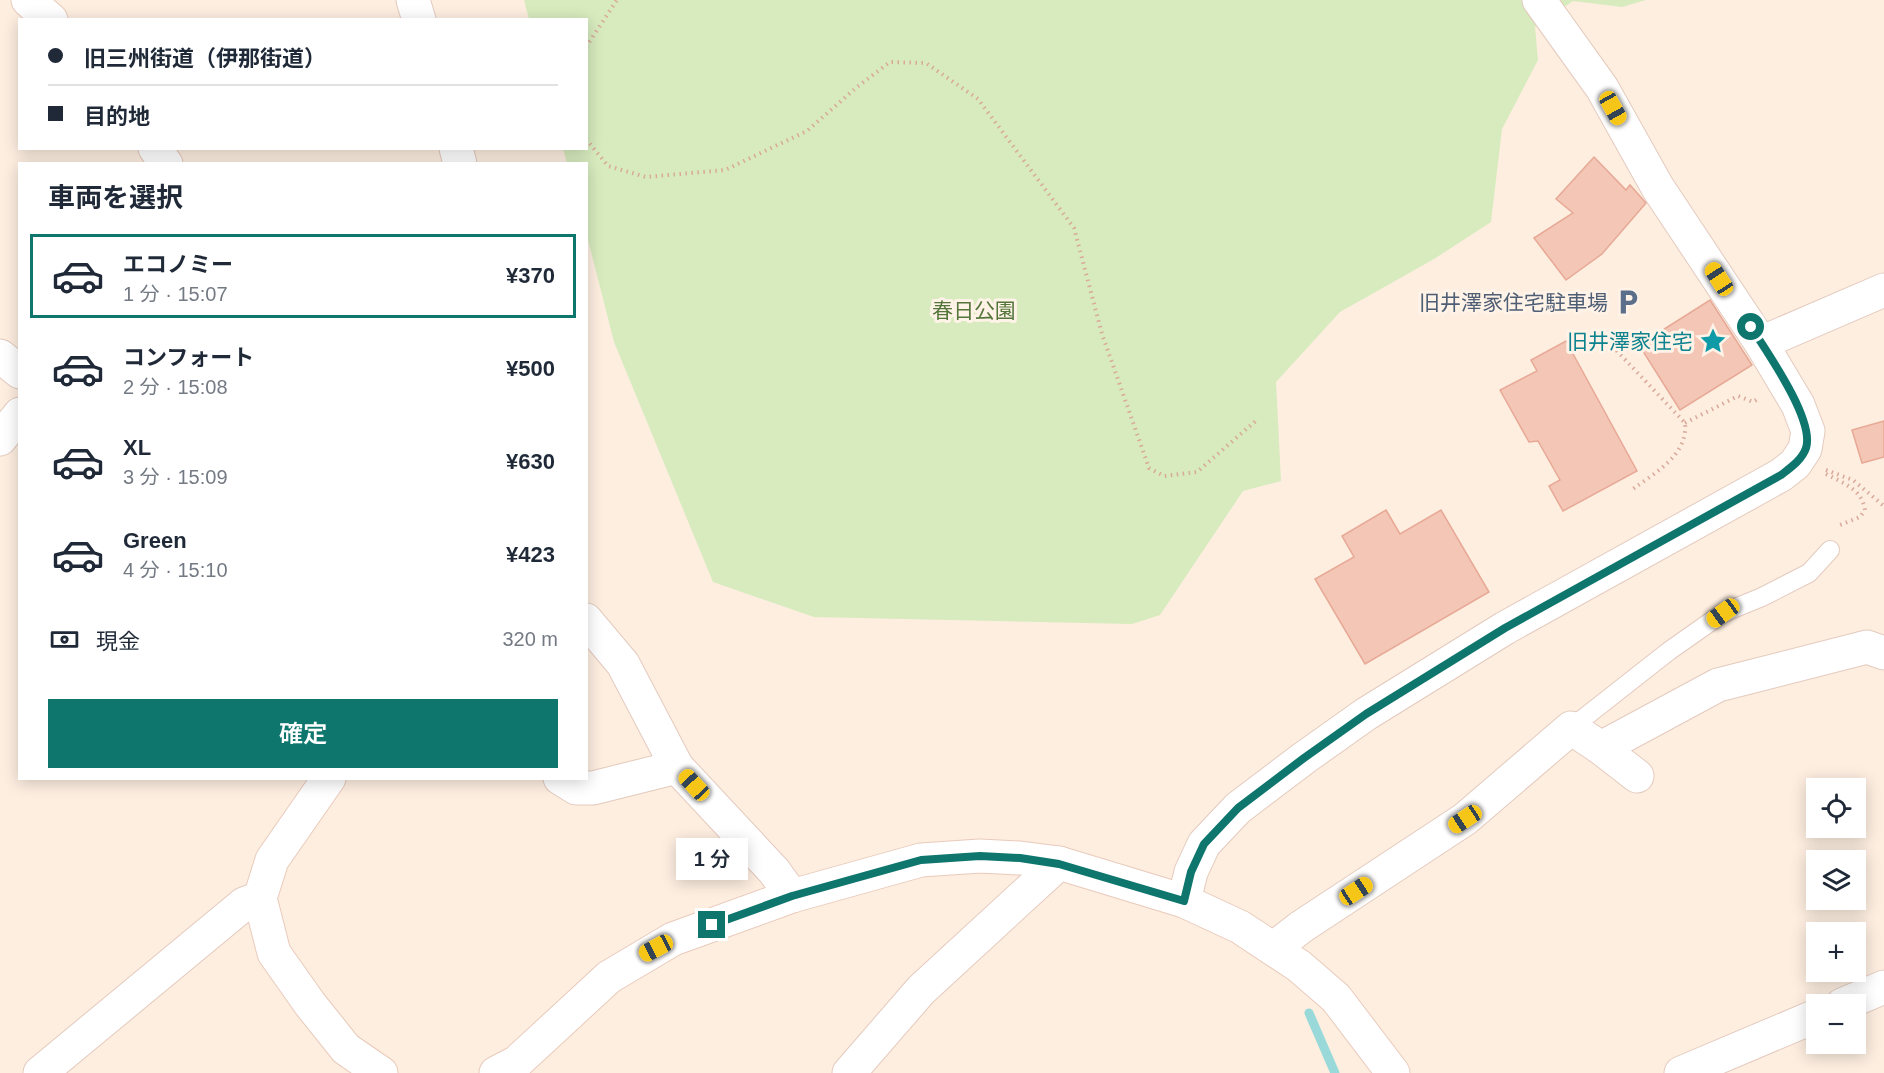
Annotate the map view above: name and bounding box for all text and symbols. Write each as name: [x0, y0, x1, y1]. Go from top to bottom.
text: 旧三州街道（伊那街道）: [84, 46, 326, 71]
car: [1596, 88, 1630, 128]
text: 目的地: [84, 104, 150, 129]
text: 車両を選択: [48, 183, 183, 213]
icon: car: [51, 249, 105, 303]
text: エコノミー: [123, 252, 233, 277]
car: [1702, 259, 1736, 299]
text: ¥370: [506, 263, 555, 288]
text: 1 分 · 15:07: [123, 283, 228, 305]
parking icon: 旧井澤家住宅駐車場: [1613, 287, 1643, 317]
place label: 旧井澤家住宅駐車場: [1419, 291, 1608, 314]
park label: 春日公園: [932, 299, 1016, 322]
route start: [1737, 313, 1764, 340]
place icon: 旧井澤家住宅: [1698, 326, 1728, 356]
place label: 旧井澤家住宅: [1567, 330, 1693, 353]
icon: car: [51, 342, 105, 396]
text: コンフォート: [123, 345, 254, 370]
text: ¥500: [506, 356, 555, 381]
text: 2 分 · 15:08: [123, 376, 228, 398]
icon: car: [51, 435, 105, 489]
text: XL: [123, 435, 151, 460]
text: ¥630: [506, 449, 555, 474]
text: 3 分 · 15:09: [123, 466, 228, 488]
icon: car: [51, 528, 105, 582]
text: Green: [123, 528, 187, 553]
text: ¥423: [506, 542, 555, 567]
text: 4 分 · 15:10: [123, 559, 228, 581]
car: [1703, 595, 1743, 631]
icon: cash: [48, 623, 81, 656]
text: 320 m: [502, 628, 558, 650]
text: 現金: [96, 629, 140, 654]
button: 確定: [48, 699, 558, 768]
car: [675, 766, 713, 804]
map controls: [1806, 778, 1866, 1054]
button: locate: [1806, 778, 1866, 838]
car: [1445, 802, 1485, 836]
callout: 1 分: [676, 838, 748, 880]
text: 1 分: [694, 848, 730, 870]
button: layers: [1806, 850, 1866, 910]
car: [1336, 874, 1376, 908]
route end: [698, 911, 725, 938]
button: +: [1806, 922, 1866, 982]
car: [636, 932, 676, 964]
button: −: [1806, 994, 1866, 1054]

